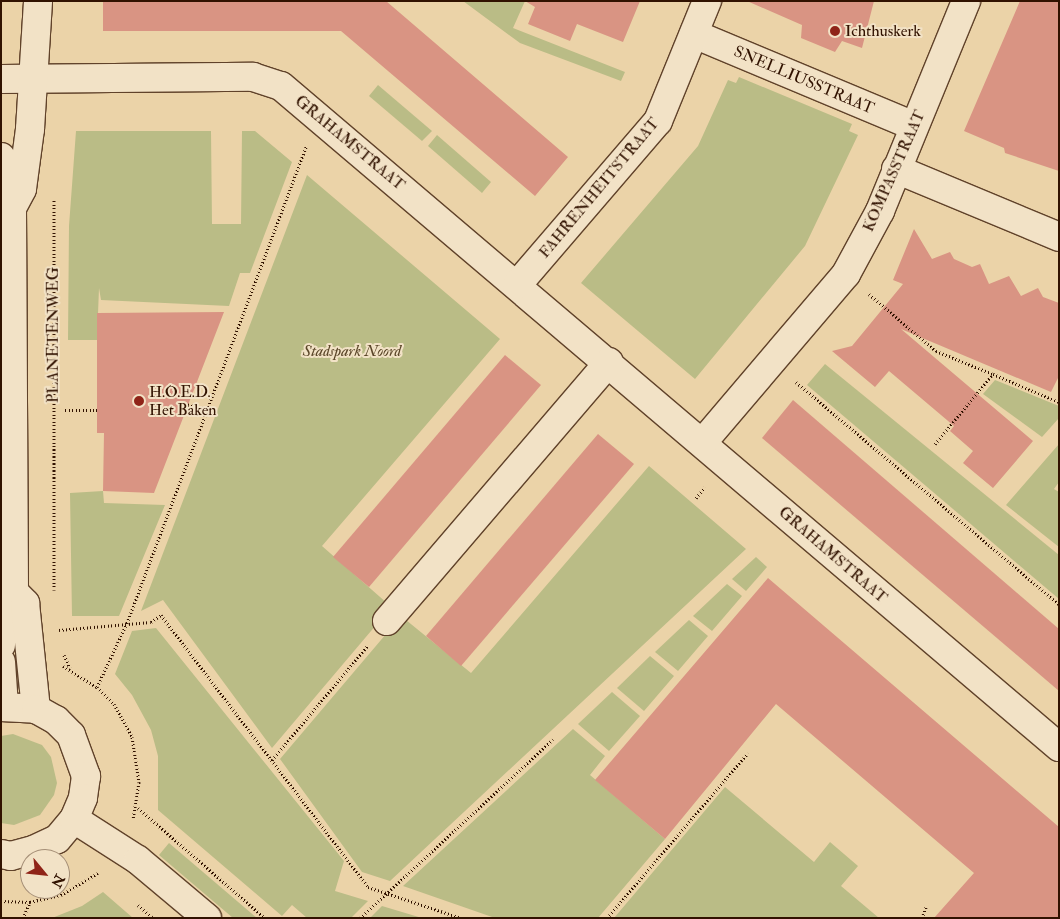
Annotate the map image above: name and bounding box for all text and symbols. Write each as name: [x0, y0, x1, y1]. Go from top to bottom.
place label: Ichthuskerk: [845, 21, 921, 41]
marker: Ichthuskerk: [829, 25, 841, 37]
street label: SNELLIUSSTRAAT: [731, 42, 877, 118]
street label: GRAHAMSTRAAT: [291, 91, 409, 195]
street label: KOMPASSTRAAT: [859, 107, 929, 235]
street label: FAHRENHEITSTRAAT: [535, 114, 663, 262]
street label: PLANETENWEG: [43, 267, 63, 403]
park label: Stadspark Noord: [303, 341, 401, 361]
place label: H.O.E.D. Het Baken: [149, 382, 217, 420]
marker: H.O.E.D. Het Baken: [133, 395, 145, 407]
street label: GRAHAMSTRAAT: [775, 503, 891, 607]
north arrow: [20, 849, 70, 899]
text: N: [47, 871, 68, 890]

